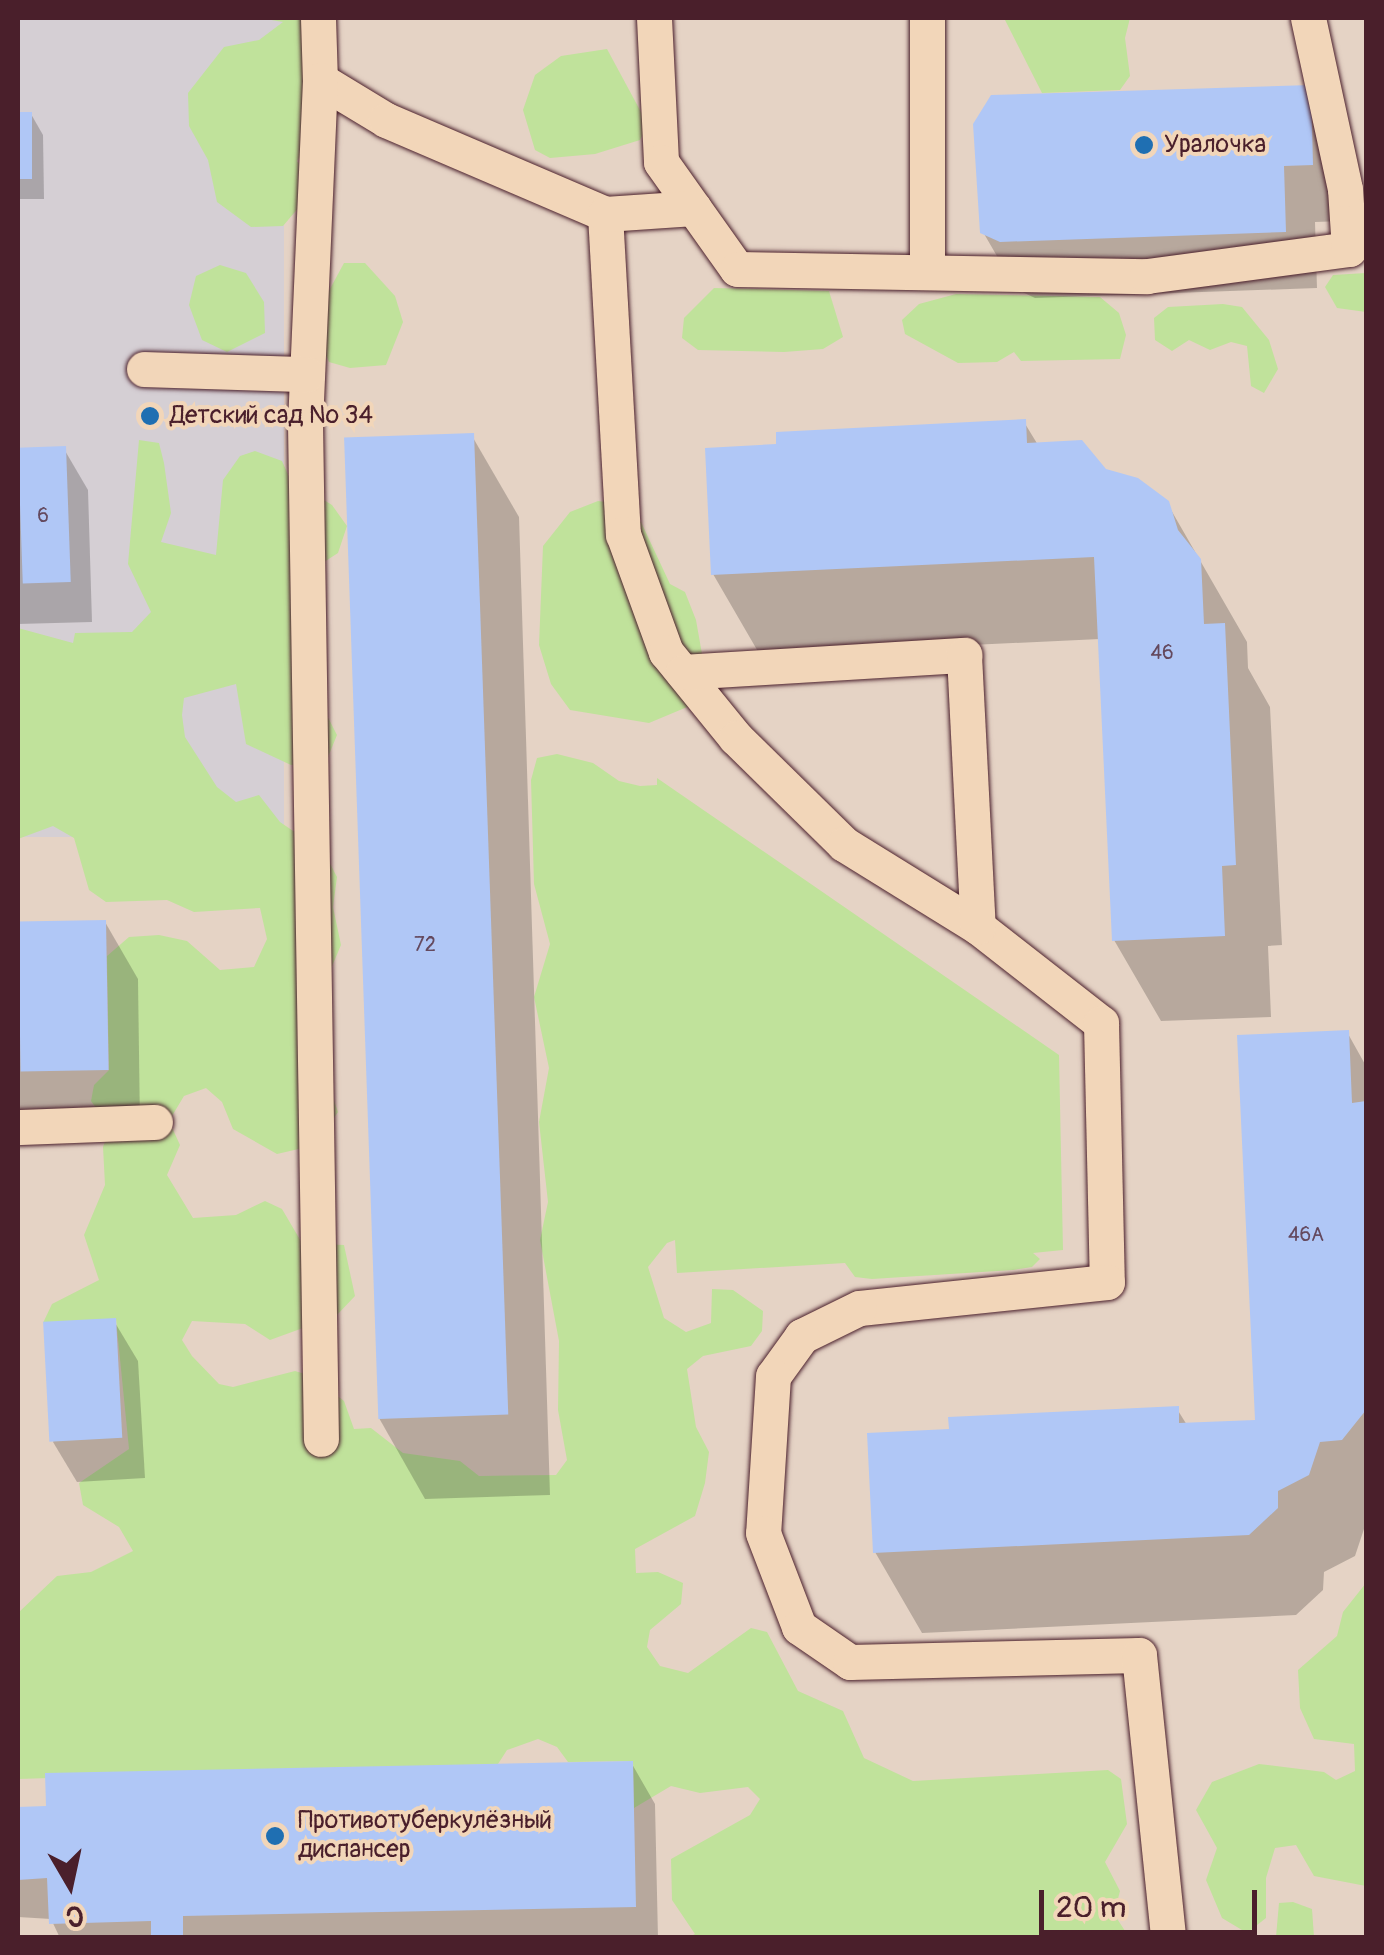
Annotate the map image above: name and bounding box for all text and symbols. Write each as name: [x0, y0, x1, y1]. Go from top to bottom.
place label: Уралочка: [1164, 130, 1266, 160]
marker: Уралочка: [1133, 134, 1155, 156]
place label: Детский сад № 34: [170, 401, 373, 431]
marker: Детский сад № 34: [139, 405, 161, 427]
house number: 6: [37, 503, 49, 527]
house number: 46: [1150, 640, 1174, 664]
house number: 72: [414, 932, 436, 956]
house number: 46А: [1288, 1222, 1324, 1246]
place label: Противотуберкулёзный диспансер: [298, 1807, 552, 1866]
marker: Противотуберкулёзный диспансер: [262, 1823, 288, 1849]
north arrow: [20, 1835, 120, 1935]
scale bar: [1044, 1870, 1262, 1932]
text: 20 m: [1056, 1889, 1126, 1926]
text: С: [63, 1896, 86, 1934]

